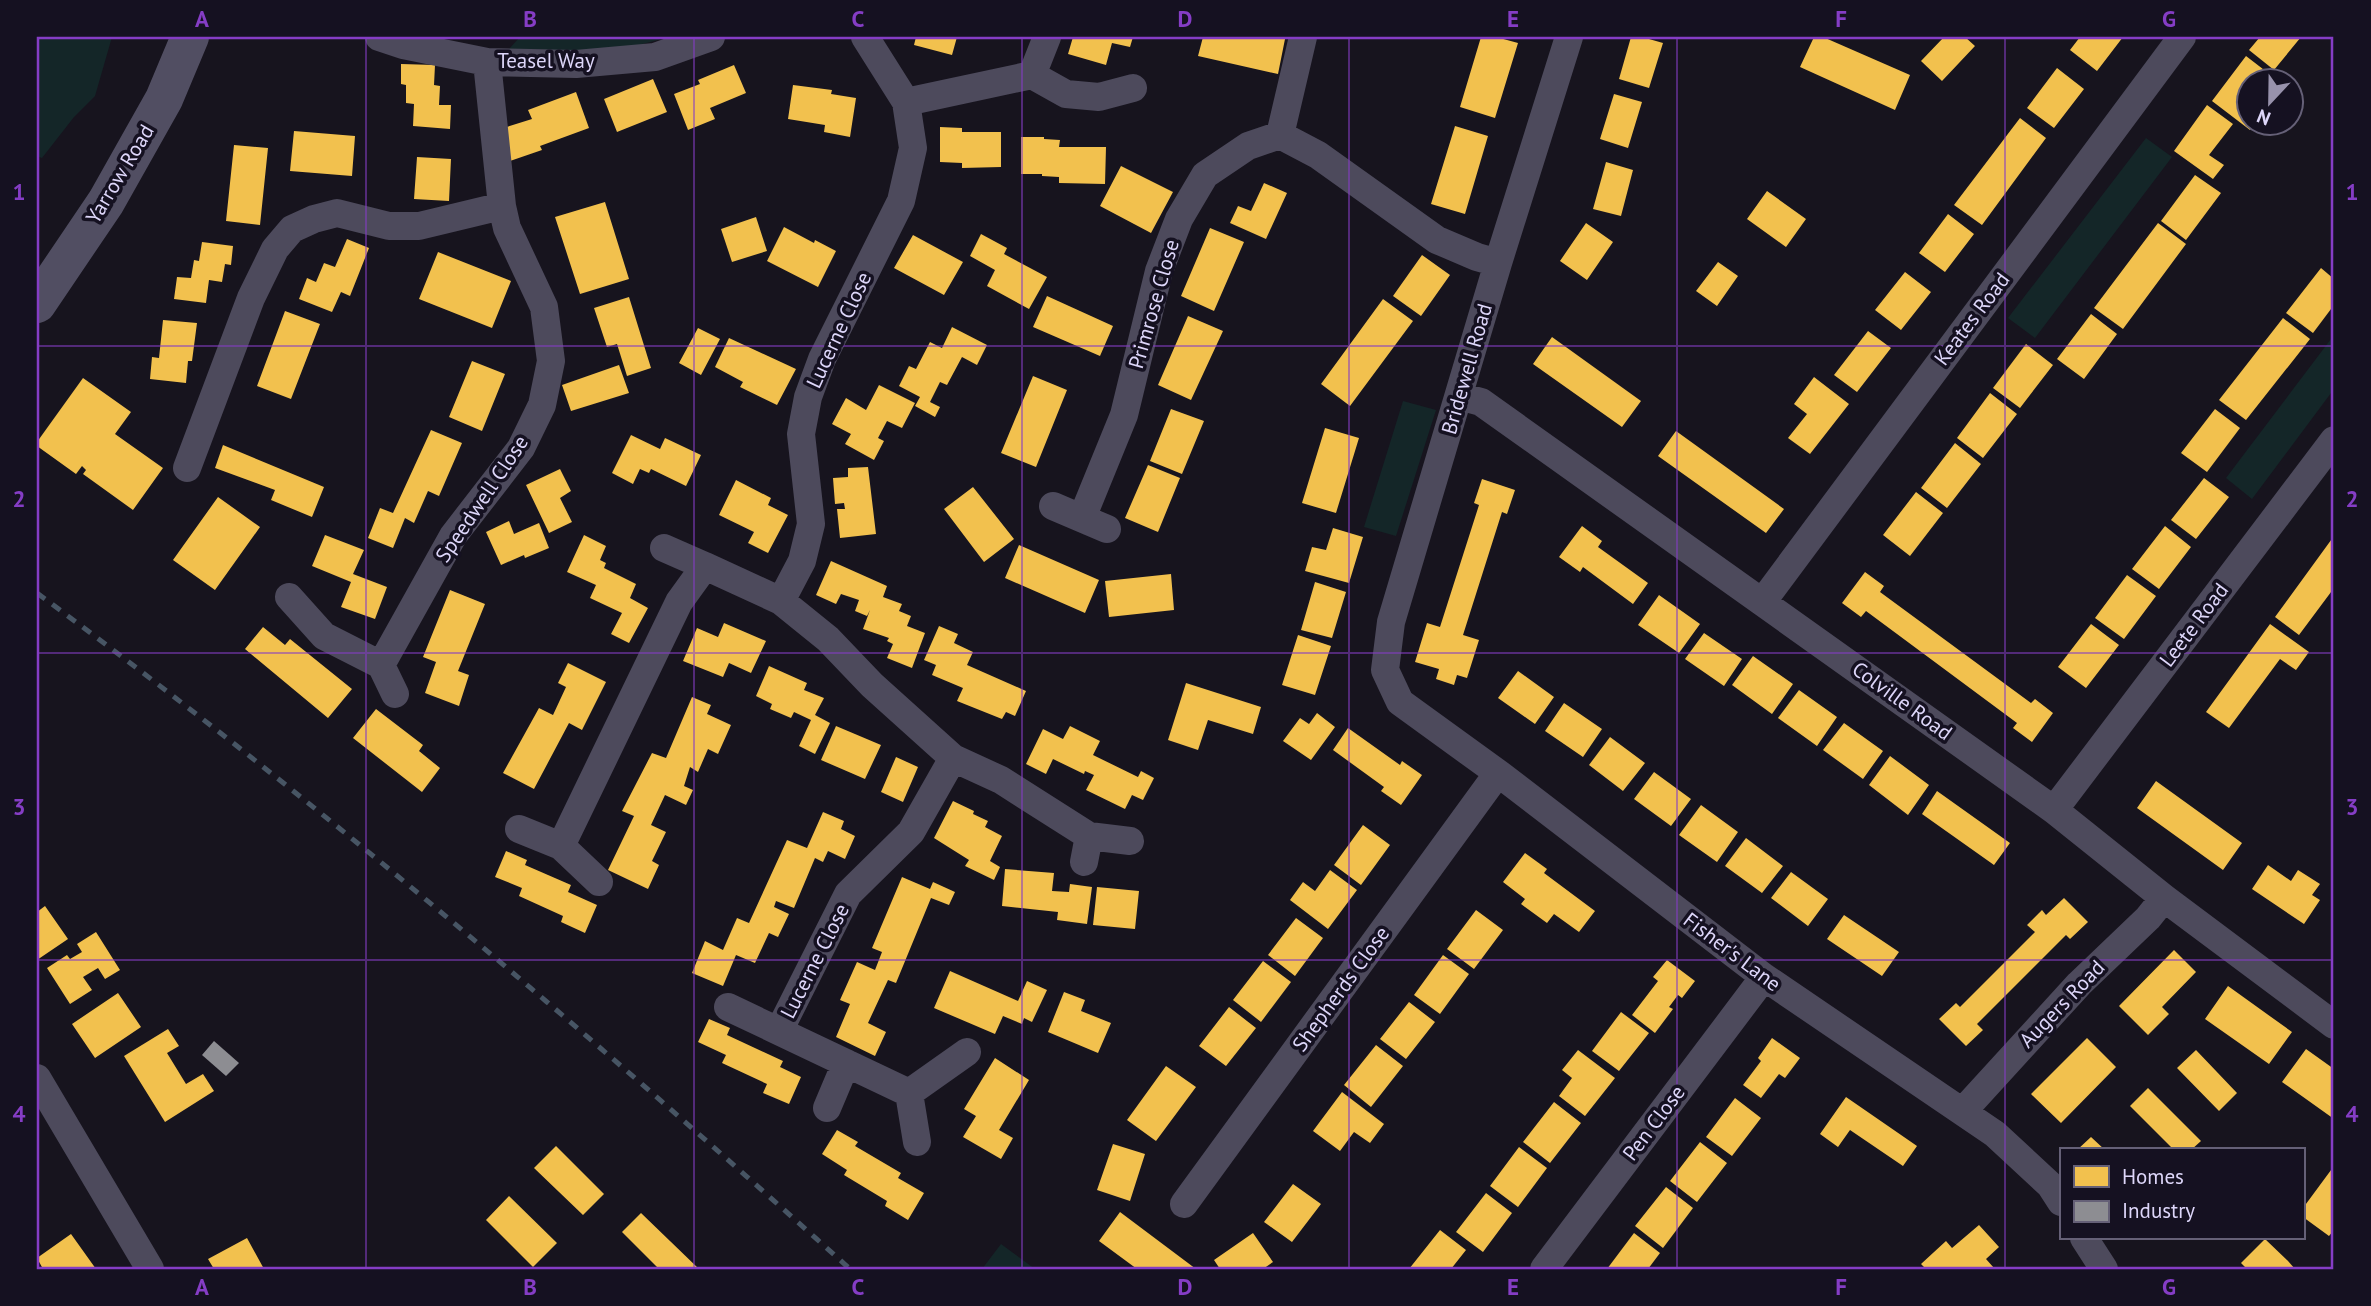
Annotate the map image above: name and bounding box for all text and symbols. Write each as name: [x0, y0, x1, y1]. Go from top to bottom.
text: A: [195, 4, 209, 33]
text: B: [523, 4, 537, 33]
text: C: [852, 4, 865, 33]
text: D: [1178, 4, 1192, 33]
text: E: [1507, 4, 1519, 33]
text: F: [1835, 4, 1847, 33]
text: G: [2162, 4, 2176, 33]
street label: Teasel Way: [497, 47, 595, 74]
north arrow: [2234, 66, 2304, 136]
text: N: [2253, 104, 2274, 131]
street label: Yarrow Road: [79, 119, 160, 228]
text: 1: [12, 177, 26, 206]
text: 1: [2345, 177, 2359, 206]
street label: Primrose Close: [1122, 236, 1185, 372]
street label: Lucerne Close: [800, 267, 877, 392]
street label: Keates Road: [1928, 267, 2015, 370]
street label: Bridewell Road: [1435, 300, 1498, 437]
street label: Speedwell Close: [429, 430, 534, 567]
text: 2: [12, 484, 26, 513]
text: 2: [2345, 484, 2359, 513]
street label: Leete Road: [2153, 577, 2234, 672]
street label: Colville Road: [1847, 655, 1958, 746]
text: 3: [12, 792, 26, 821]
text: 3: [2345, 792, 2359, 821]
street label: Lucerne Close: [774, 899, 855, 1023]
street label: Fisher's Lane: [1678, 906, 1786, 997]
street label: Shepherds Close: [1286, 921, 1395, 1057]
street label: Augers Road: [2013, 954, 2110, 1053]
street label: Pen Close: [1616, 1080, 1691, 1166]
text: 4: [12, 1099, 26, 1128]
text: 4: [2345, 1099, 2359, 1128]
legend: [2060, 1148, 2304, 1240]
text: Homes: [2122, 1163, 2184, 1190]
text: Industry: [2122, 1197, 2195, 1224]
text: A: [195, 1272, 209, 1301]
text: B: [523, 1272, 537, 1301]
text: C: [852, 1272, 865, 1301]
text: D: [1178, 1272, 1192, 1301]
text: E: [1507, 1272, 1519, 1301]
text: F: [1835, 1272, 1847, 1301]
text: G: [2162, 1272, 2176, 1301]

